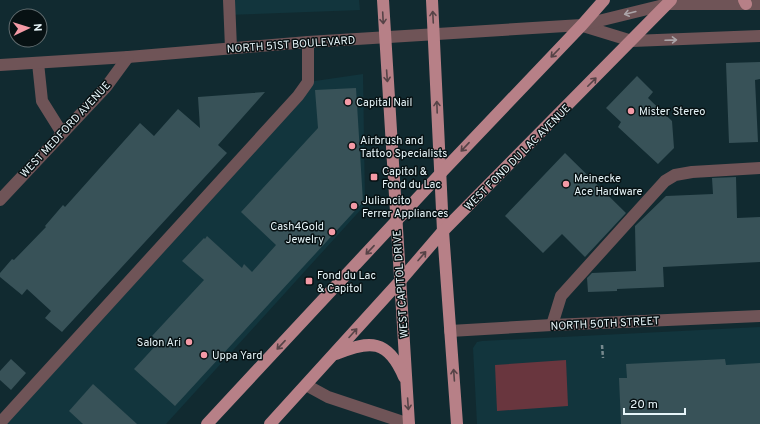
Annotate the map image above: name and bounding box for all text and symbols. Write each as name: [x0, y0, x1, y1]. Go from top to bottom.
north arrow: [8, 8, 48, 48]
one-way arrow: [624, 10, 637, 17]
one-way arrow: [380, 11, 387, 24]
one-way arrow: [429, 11, 437, 24]
text: N: [30, 23, 44, 32]
street label: NORTH 51ST BOULEVARD: [226, 34, 356, 56]
one-way arrow: [664, 36, 677, 43]
one-way arrow: [551, 48, 560, 58]
one-way arrow: [384, 69, 391, 82]
one-way arrow: [587, 77, 597, 86]
street label: WEST MEDFORD AVENUE: [18, 79, 114, 181]
place label: Capital Nail: [356, 96, 412, 110]
marker: Capital Nail: [343, 97, 353, 107]
one-way arrow: [433, 101, 441, 114]
street label: WEST FOND DU LAC AVENUE: [462, 102, 574, 214]
place label: Mister Stereo: [639, 105, 705, 119]
marker: Mister Stereo: [626, 106, 636, 116]
place label: Airbrush and Tattoo Specialists: [360, 134, 448, 161]
marker: Airbrush and Tattoo Specialists: [347, 141, 357, 151]
one-way arrow: [461, 142, 470, 153]
place label: Capitol & Fond du Lac: [382, 165, 441, 192]
marker: Capitol & Fond du Lac: [369, 172, 379, 182]
place label: Meinecke Ace Hardware: [574, 172, 643, 199]
marker: Meinecke Ace Hardware: [561, 179, 571, 189]
place label: Juliancito Ferrer Appliances: [362, 194, 448, 221]
marker: Juliancito Ferrer Appliances: [349, 201, 359, 211]
place label: Cash4Gold Jewelry: [270, 220, 324, 247]
marker: Cash4Gold Jewelry: [327, 227, 337, 237]
street label: WEST CAPITOL DRIVE: [390, 229, 412, 339]
one-way arrow: [365, 245, 374, 255]
one-way arrow: [417, 251, 426, 261]
place label: Fond du Lac & Capitol: [317, 269, 376, 296]
marker: Fond du Lac & Capitol: [304, 276, 314, 286]
street label: NORTH 50TH STREET: [550, 314, 660, 334]
one-way arrow: [349, 328, 358, 338]
place label: Salon Ari: [137, 336, 181, 350]
marker: Salon Ari: [184, 337, 194, 347]
one-way arrow: [276, 340, 286, 350]
place label: Uppa Yard: [212, 349, 262, 363]
marker: Uppa Yard: [199, 350, 209, 360]
one-way arrow: [450, 369, 457, 382]
scale bar: [624, 390, 685, 416]
one-way arrow: [405, 397, 412, 410]
text: 20 m: [630, 397, 658, 413]

